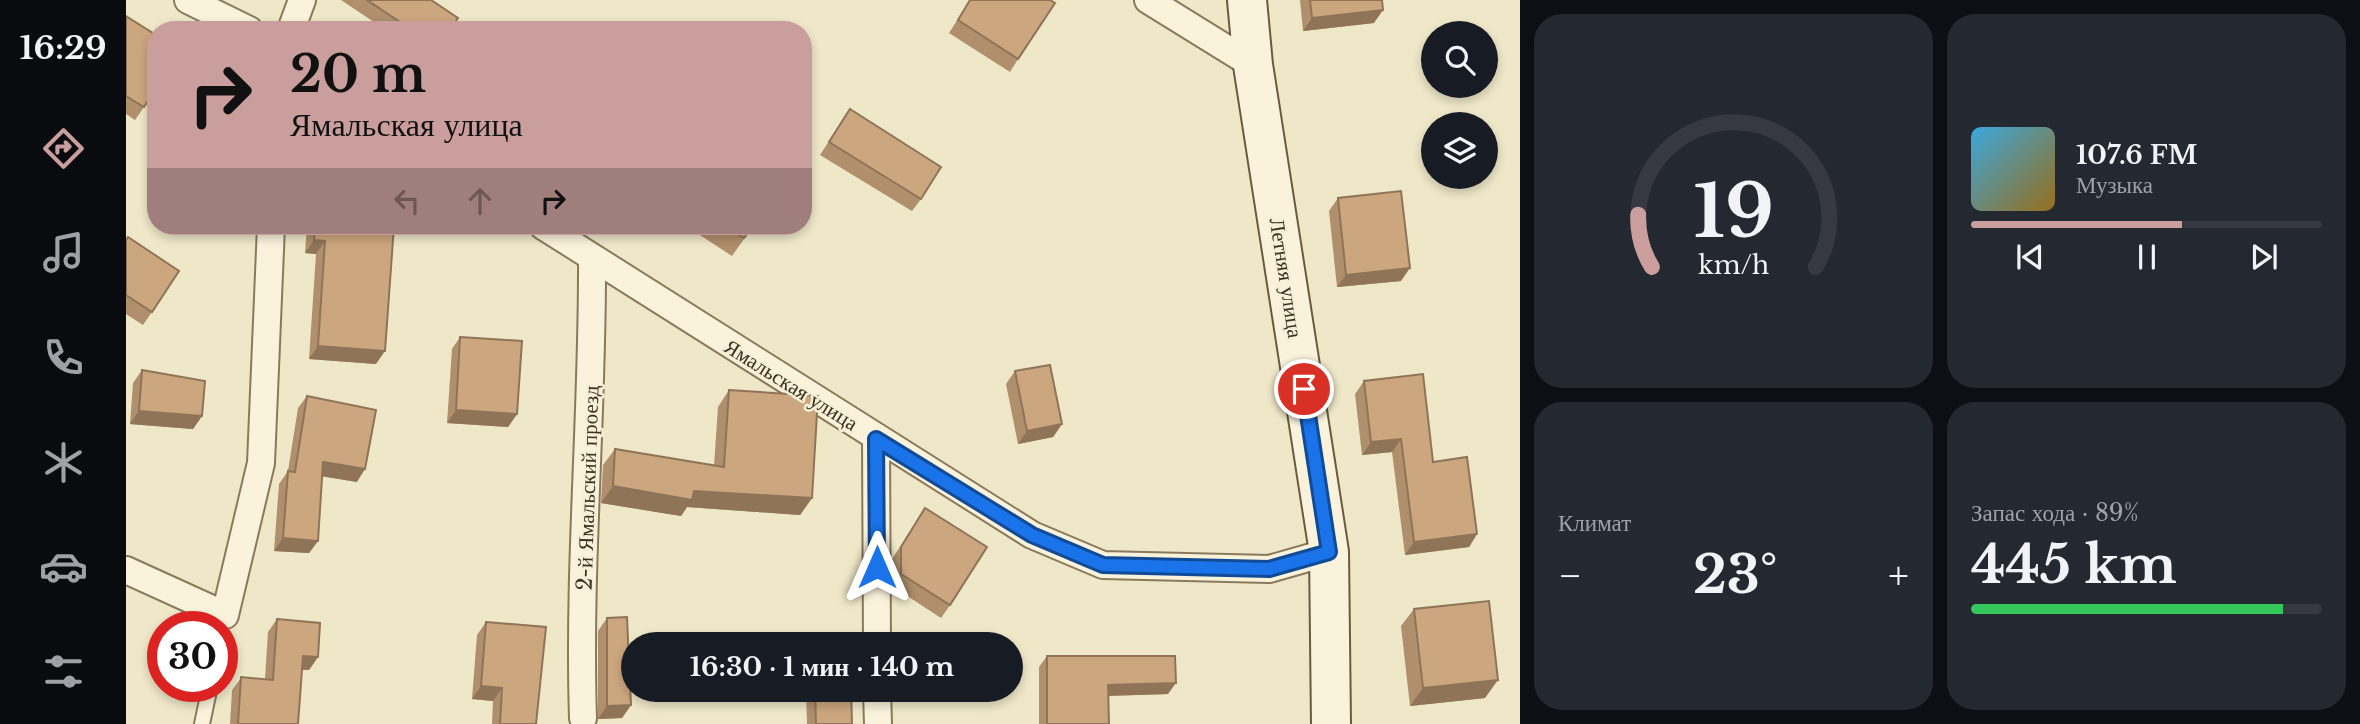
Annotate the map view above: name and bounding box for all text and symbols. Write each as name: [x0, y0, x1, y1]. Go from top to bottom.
map controls: [1421, 21, 1498, 189]
button: search: [1421, 21, 1498, 98]
text: 16:29: [19, 28, 107, 68]
text: 20 m: [290, 44, 426, 105]
icon: right: [175, 49, 266, 140]
text: Ямальская улица: [290, 105, 523, 145]
button: layers: [1421, 112, 1498, 189]
icon: directions: [39, 124, 88, 173]
text: 107.6 FM: [2076, 139, 2197, 171]
text: 19: [1693, 167, 1774, 258]
text: Музыка: [2076, 171, 2153, 199]
icon: left: [388, 182, 426, 220]
icon: ahead: [461, 182, 499, 220]
icon: right: [534, 182, 572, 220]
street label: Летняя улица: [1264, 216, 1308, 340]
icon: music: [39, 228, 88, 277]
icon: previous: [2011, 238, 2049, 276]
icon: pause: [2128, 238, 2166, 276]
icon: next: [2245, 238, 2283, 276]
text: km/h: [1698, 250, 1769, 281]
icon: phone: [39, 333, 88, 382]
street label: Ямальская улица: [719, 333, 863, 437]
pin: [1274, 359, 1334, 419]
icon: arrive: [1285, 370, 1323, 408]
street label: 2-й Ямальский проезд: [571, 385, 605, 591]
icon: climate: [39, 438, 88, 487]
text: Запас хода · 89%: [1971, 499, 2139, 527]
text: Климат: [1558, 509, 1631, 537]
position arrow: [840, 530, 914, 604]
text: 445 km: [1971, 533, 2177, 597]
icon: car: [39, 542, 88, 591]
text: 23°: [1693, 543, 1777, 607]
text: −: [1558, 552, 1582, 599]
text: +: [1888, 552, 1909, 599]
speed limit sign: 30: [147, 611, 238, 702]
icon: filters: [39, 647, 88, 696]
text: 16:30 · 1 мин · 140 m: [690, 651, 954, 683]

